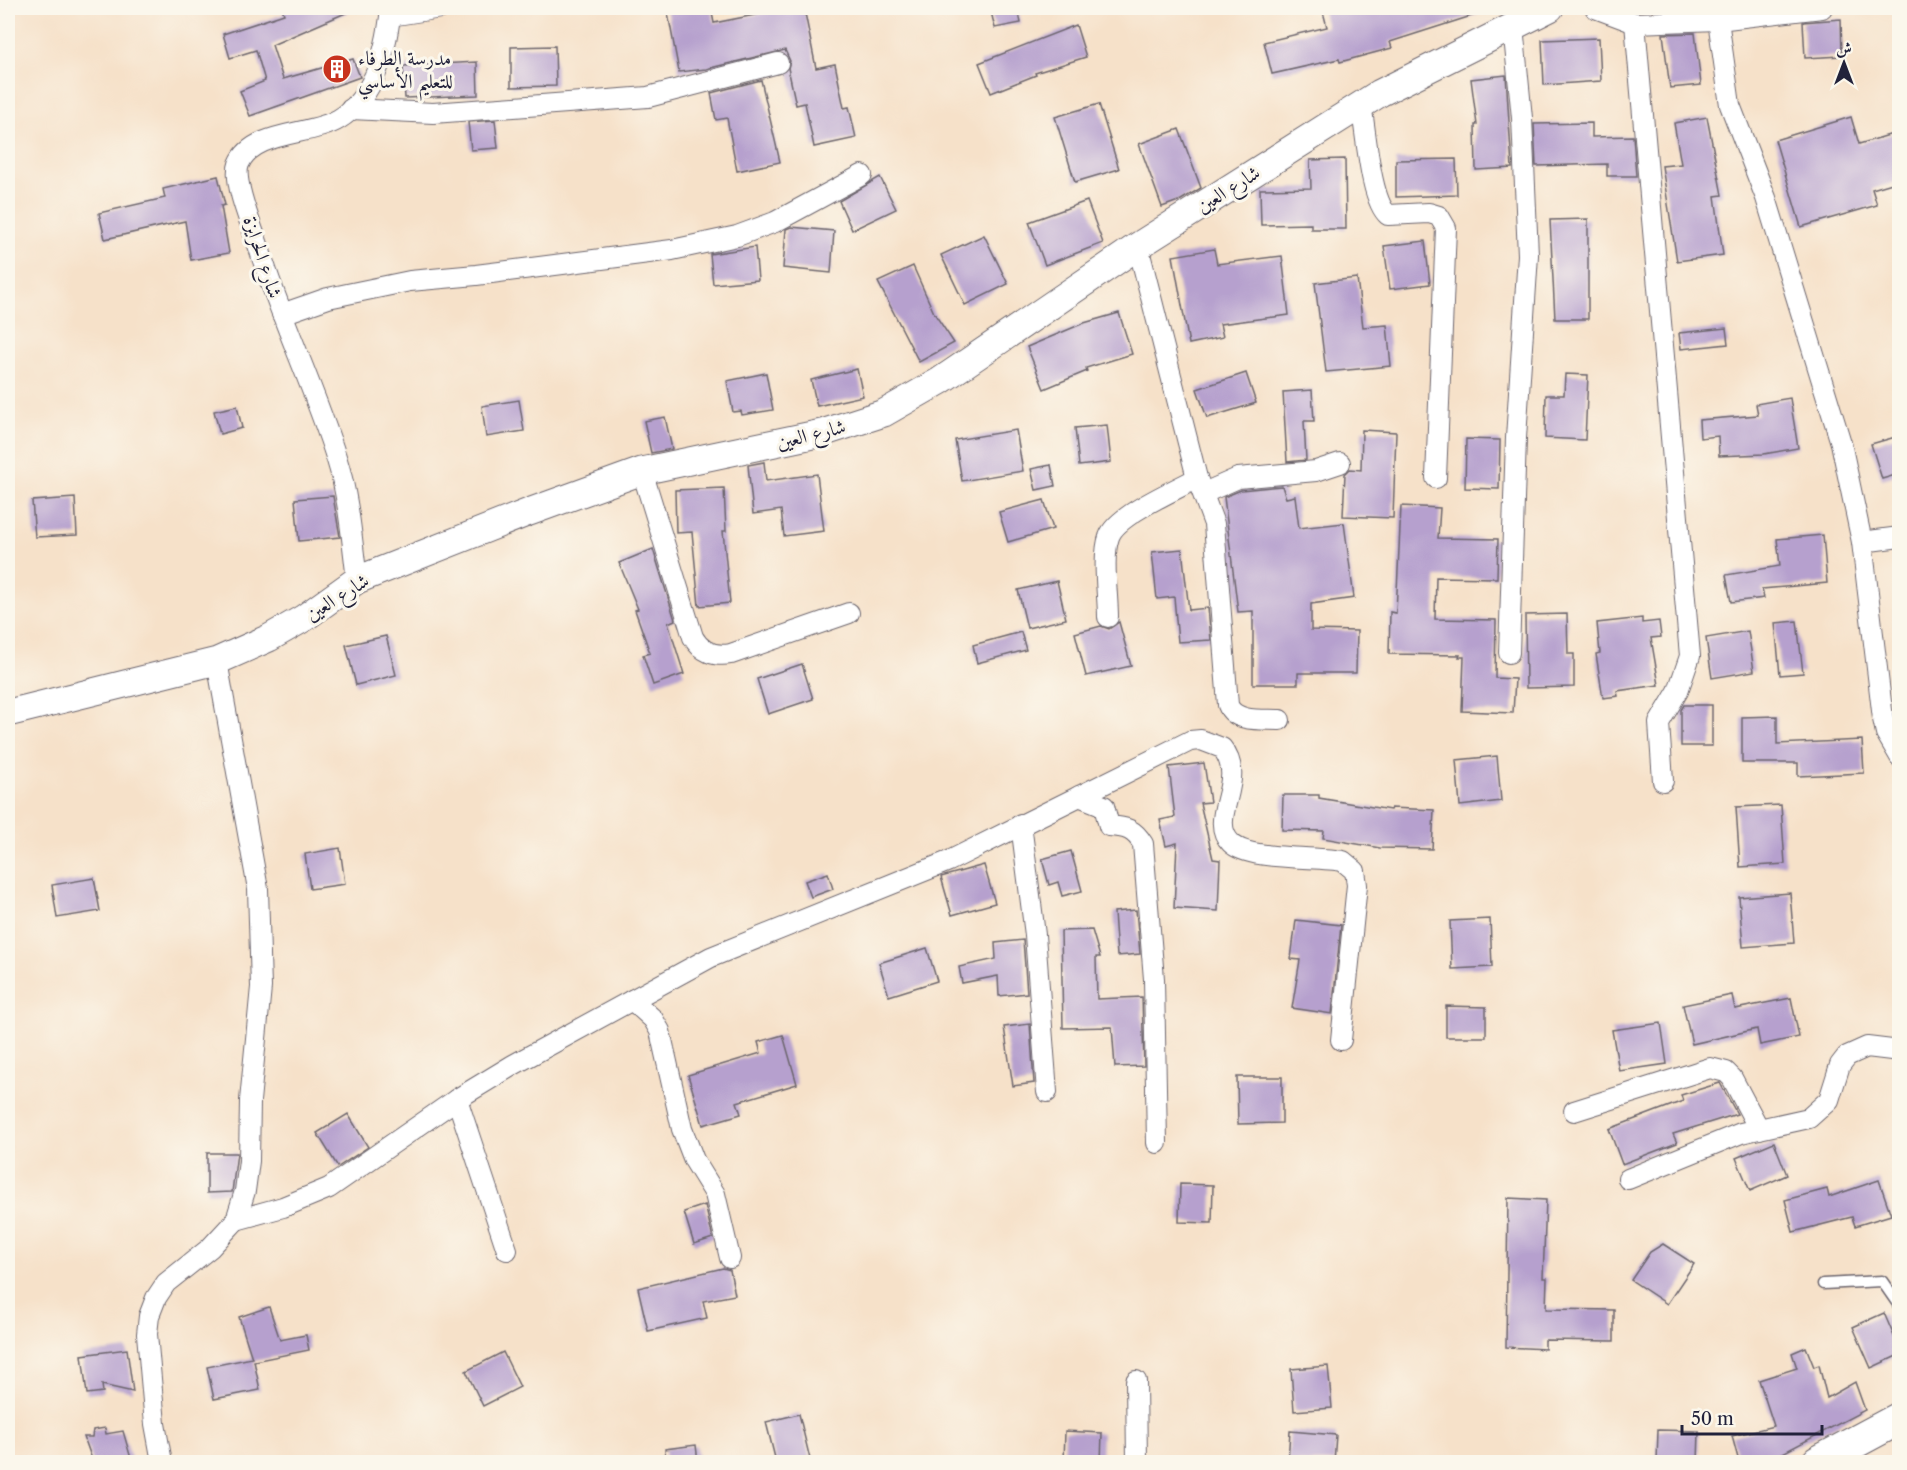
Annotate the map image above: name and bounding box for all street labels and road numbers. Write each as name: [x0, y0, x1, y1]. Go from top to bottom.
street label: شارع العين: [1192, 160, 1267, 223]
street label: شارع الحرايزة: [233, 213, 288, 303]
street label: شارع العين: [774, 414, 850, 460]
street label: شارع العين: [301, 568, 376, 631]

